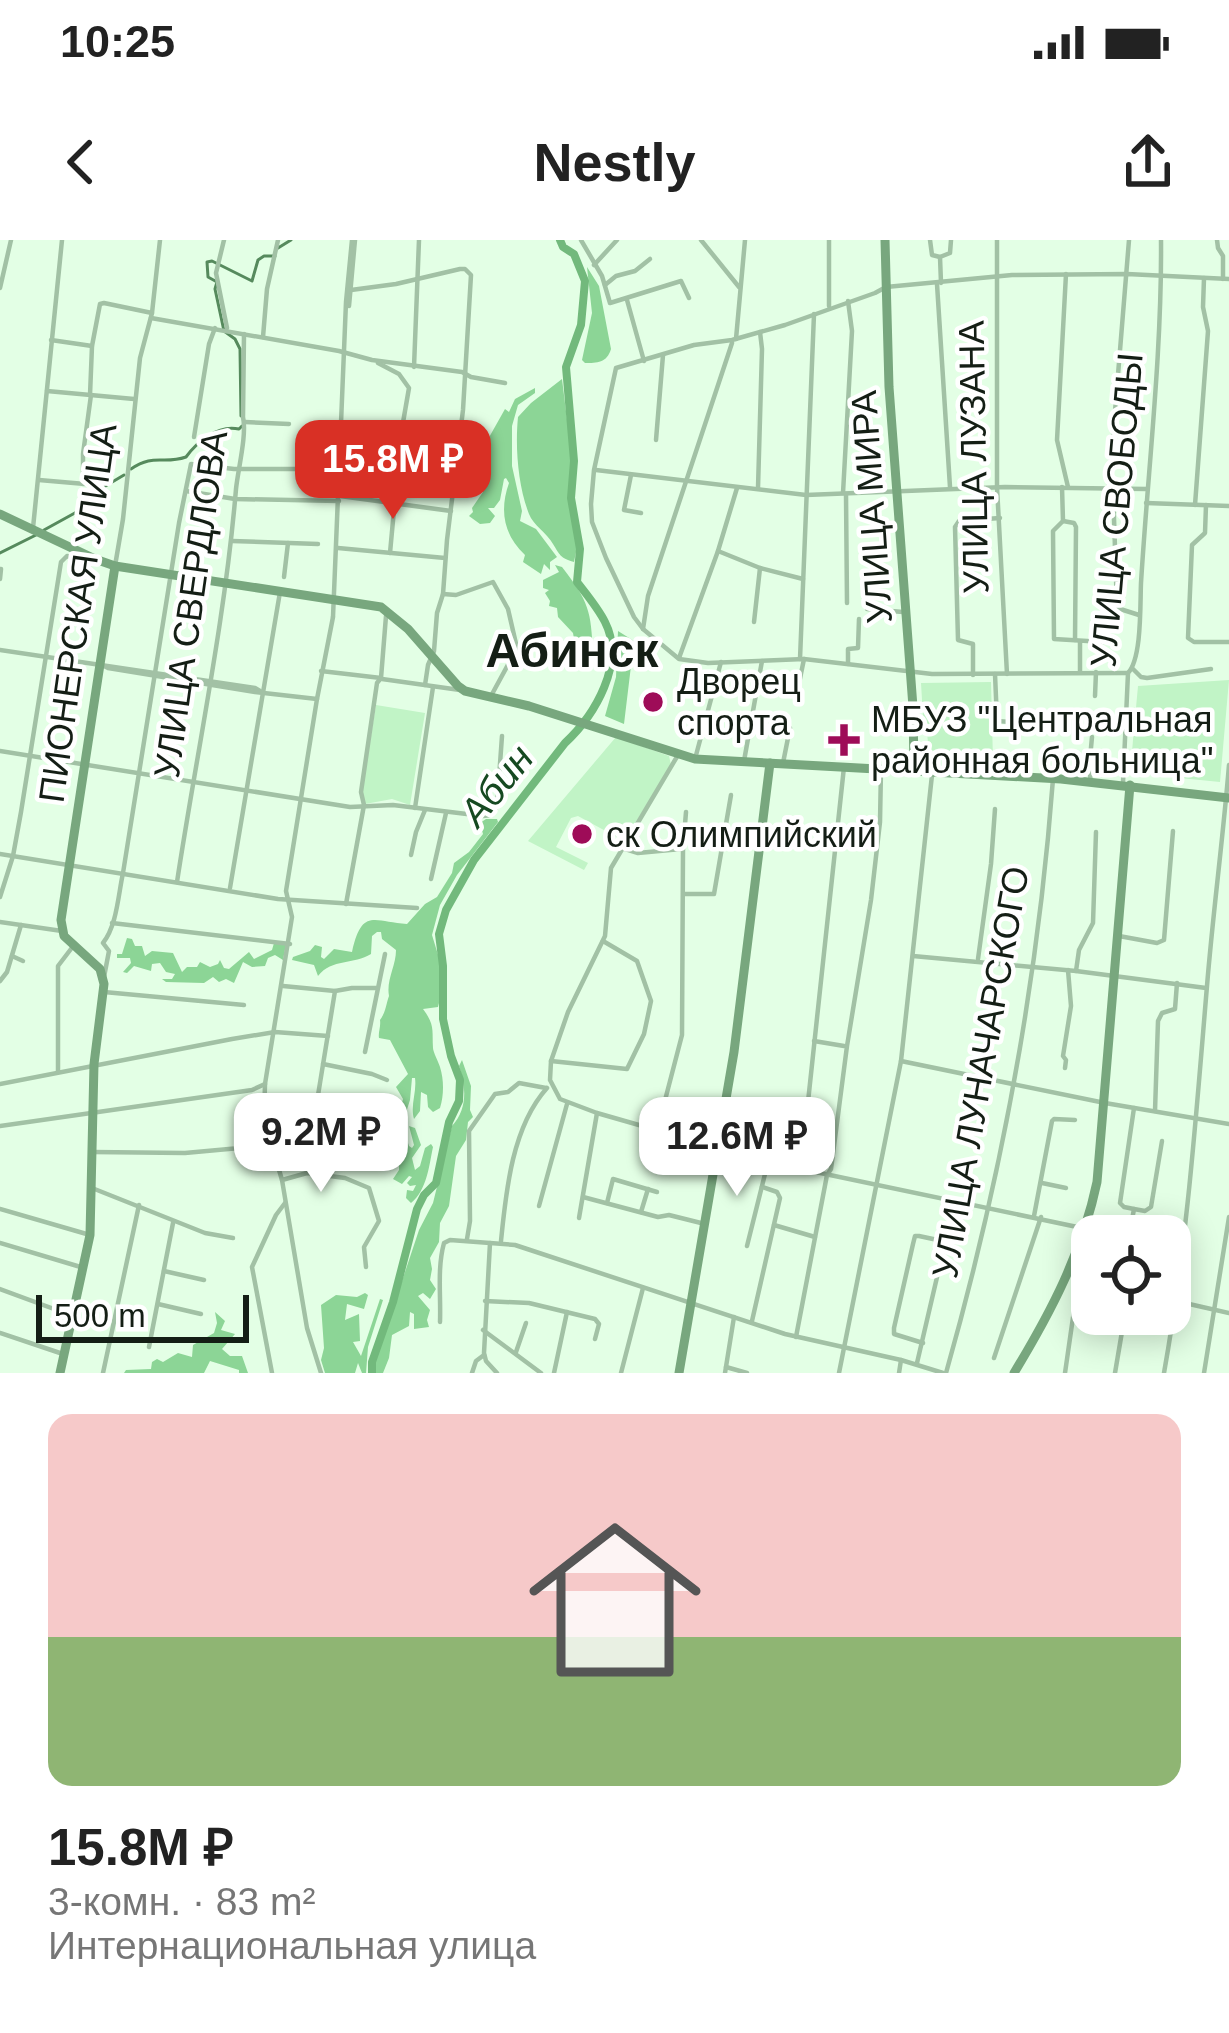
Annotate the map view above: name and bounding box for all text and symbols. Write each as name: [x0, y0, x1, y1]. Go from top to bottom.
text: 10:25: [60, 16, 175, 67]
icon: back: [48, 129, 114, 195]
icon: share: [1115, 129, 1181, 195]
text: Nestly: [533, 132, 696, 192]
street label: УЛИЦА ЛУЗАНА: [951, 320, 996, 594]
street label: УЛИЦА СВОБОДЫ: [1082, 351, 1151, 669]
street label: УЛИЦА МИРА: [843, 389, 900, 625]
pin: 15.8M ₽: [282, 420, 504, 522]
street label: ПИОНЕРСКАЯ УЛИЦА: [31, 421, 124, 805]
street label: УЛИЦА СВЕРДЛОВА: [146, 428, 235, 780]
text: 15.8M ₽: [322, 437, 464, 480]
district label: Абинск: [486, 624, 659, 677]
place label: Дворец спорта: [677, 661, 801, 743]
marker: Дворец спорта: [640, 689, 666, 715]
place label: МБУЗ "Центральная районная больница": [871, 699, 1213, 781]
marker: МБУЗ "Центральная районная больница": [828, 724, 860, 756]
water label: Абин: [450, 737, 542, 836]
place label: ск Олимпийский: [606, 814, 877, 855]
marker: ск Олимпийский: [569, 821, 595, 847]
street label: УЛИЦА ЛУНАЧАРСКОГО: [924, 863, 1037, 1281]
pin: 9.2M ₽: [223, 1093, 419, 1195]
pin: 12.6M ₽: [626, 1097, 848, 1199]
text: 9.2M ₽: [261, 1110, 381, 1153]
text: 12.6M ₽: [666, 1114, 808, 1157]
map controls: [1071, 1215, 1191, 1335]
button: locate: [1071, 1215, 1191, 1335]
scale bar: [36, 1289, 249, 1342]
text: 500 m: [54, 1297, 146, 1334]
icon: home: [507, 1492, 723, 1708]
text: 15.8M ₽: [48, 1819, 234, 1876]
text: 3-комн. · 83 m²: [48, 1880, 315, 1923]
text: Интернациональная улица: [48, 1924, 536, 1967]

